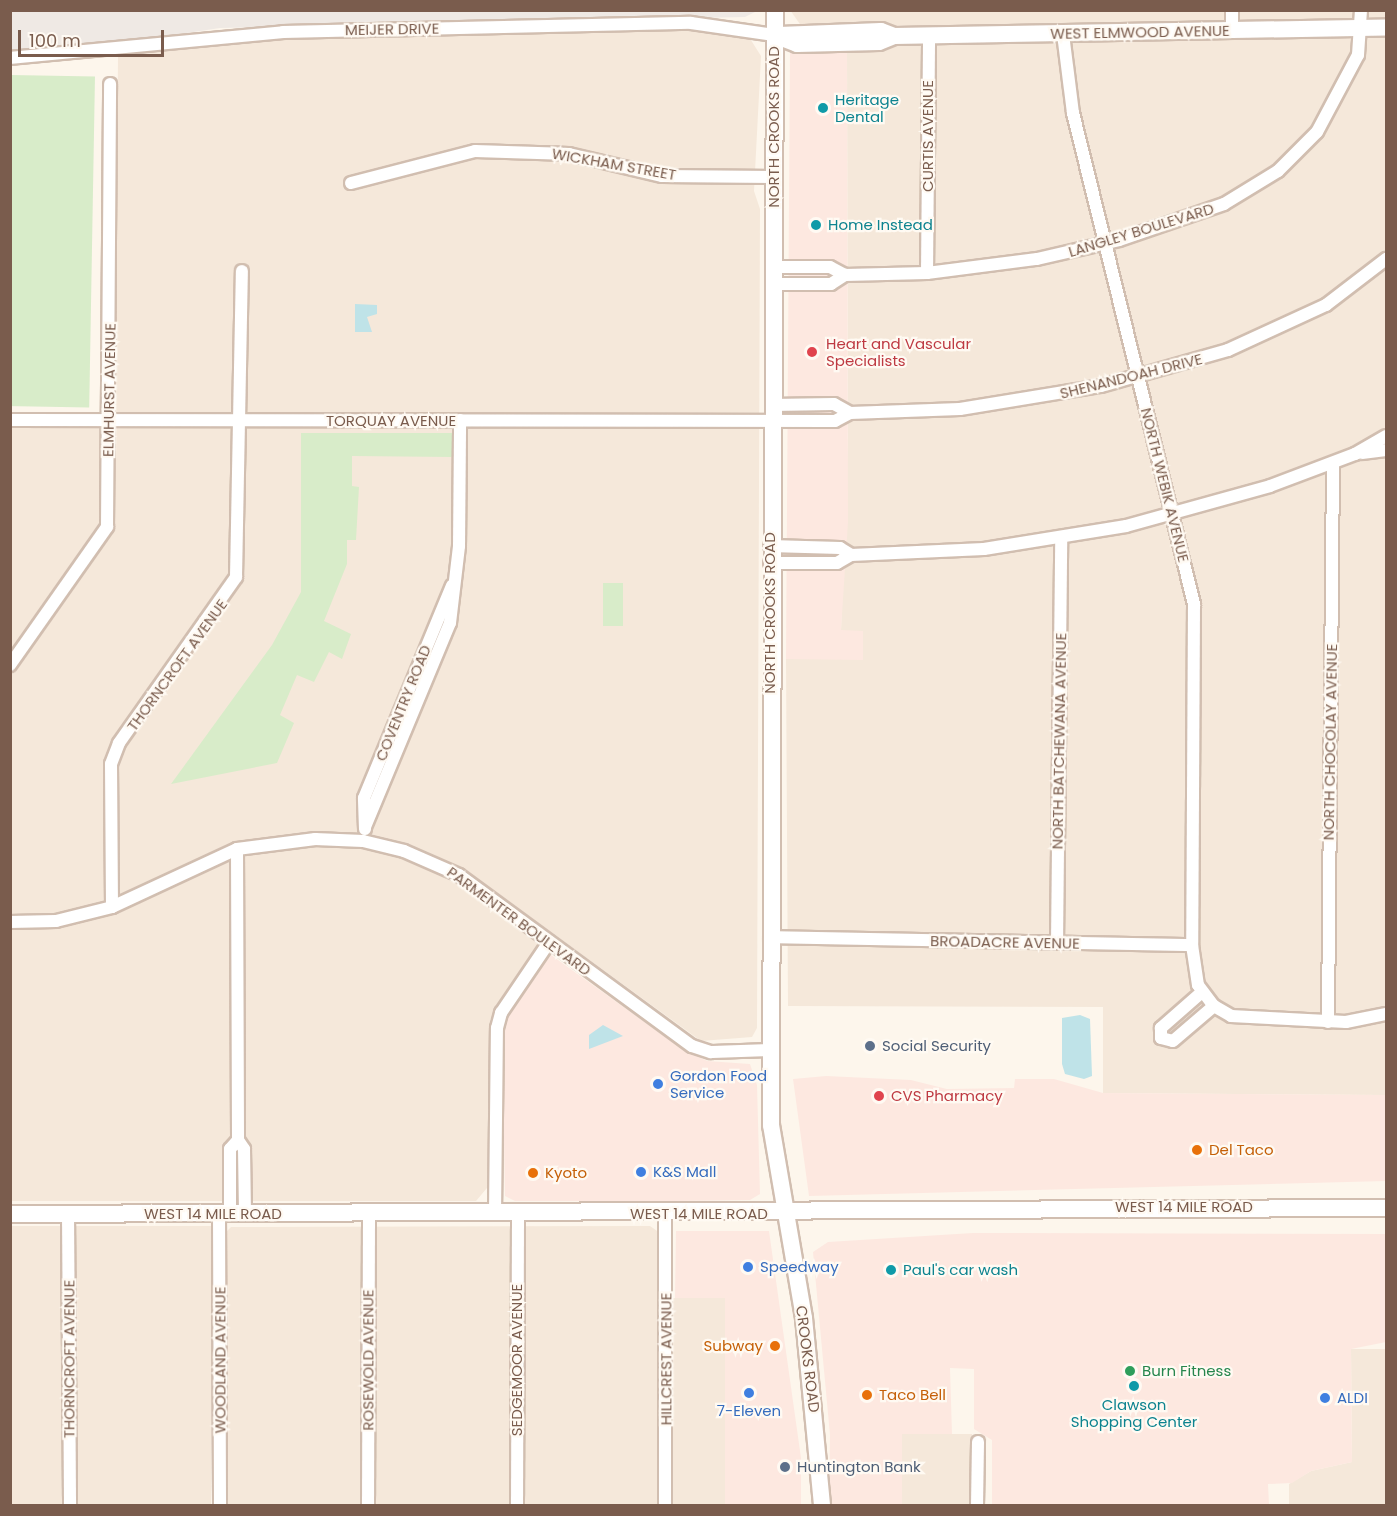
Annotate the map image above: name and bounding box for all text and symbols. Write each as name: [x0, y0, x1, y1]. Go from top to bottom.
scale bar: [21, 18, 166, 56]
street label: MEIJER DRIVE: [345, 19, 439, 39]
street label: WEST ELMWOOD AVENUE: [1050, 21, 1230, 43]
text: 100 m: [29, 28, 81, 53]
street label: NORTH CROOKS ROAD: [765, 46, 783, 208]
street label: CURTIS AVENUE: [919, 80, 937, 192]
place label: Heritage Dental: [835, 90, 899, 125]
marker: Heritage Dental: [816, 101, 830, 115]
street label: WICKHAM STREET: [550, 144, 678, 184]
street label: LANGLEY BOULEVARD: [1066, 199, 1216, 261]
place label: Home Instead: [828, 216, 933, 234]
marker: Home Instead: [809, 218, 823, 232]
street label: ELMHURST AVENUE: [99, 323, 119, 457]
place label: Heart and Vascular Specialists: [826, 334, 971, 369]
marker: Heart and Vascular Specialists: [803, 343, 821, 361]
street label: SHENANDOAH DRIVE: [1058, 350, 1204, 402]
street label: NORTH WEBIK AVENUE: [1137, 406, 1193, 564]
street label: TORQUAY AVENUE: [326, 412, 456, 430]
street label: NORTH CROOKS ROAD: [761, 532, 779, 694]
street label: THORNCROFT AVENUE: [123, 596, 231, 734]
street label: NORTH BATCHEWANA AVENUE: [1048, 632, 1070, 850]
street label: COVENTRY ROAD: [372, 642, 434, 764]
street label: NORTH CHOCOLAY AVENUE: [1319, 643, 1341, 841]
street label: PARMENTER BOULEVARD: [444, 863, 594, 979]
street label: BROADACRE AVENUE: [930, 932, 1080, 952]
place label: Social Security: [882, 1037, 991, 1055]
marker: Social Security: [863, 1039, 877, 1053]
place label: Gordon Food Service: [670, 1066, 767, 1101]
marker: Gordon Food Service: [651, 1077, 665, 1091]
place label: CVS Pharmacy: [891, 1087, 1003, 1105]
marker: CVS Pharmacy: [872, 1089, 886, 1103]
place label: Del Taco: [1209, 1141, 1274, 1159]
marker: Del Taco: [1190, 1143, 1204, 1157]
place label: K&S Mall: [653, 1163, 716, 1181]
place label: Kyoto: [545, 1164, 587, 1182]
marker: K&S Mall: [634, 1165, 648, 1179]
marker: Kyoto: [526, 1166, 540, 1180]
street label: WEST 14 MILE ROAD: [1115, 1198, 1253, 1216]
street label: WEST 14 MILE ROAD: [144, 1205, 282, 1223]
street label: WEST 14 MILE ROAD: [630, 1205, 768, 1223]
place label: Speedway: [760, 1258, 839, 1276]
marker: Speedway: [741, 1260, 755, 1274]
place label: Paul's car wash: [903, 1261, 1018, 1279]
marker: Paul's car wash: [884, 1263, 898, 1277]
street label: THORNCROFT AVENUE: [60, 1280, 78, 1438]
street label: SEDGEMOOR AVENUE: [508, 1284, 526, 1436]
street label: WOODLAND AVENUE: [211, 1287, 229, 1433]
street label: ROSEWOLD AVENUE: [359, 1289, 377, 1431]
street label: HILLCREST AVENUE: [657, 1293, 675, 1425]
street label: CROOKS ROAD: [793, 1304, 823, 1414]
place label: Subway: [704, 1337, 763, 1355]
marker: Subway: [768, 1339, 782, 1353]
place label: Burn Fitness: [1142, 1362, 1231, 1380]
marker: Burn Fitness: [1123, 1364, 1137, 1378]
marker: Clawson Shopping Center: [1127, 1379, 1141, 1393]
marker: 7-Eleven: [742, 1386, 756, 1400]
place label: Taco Bell: [879, 1386, 946, 1404]
marker: Taco Bell: [860, 1388, 874, 1402]
place label: ALDI: [1337, 1389, 1368, 1407]
marker: ALDI: [1318, 1391, 1332, 1405]
place label: Clawson Shopping Center: [1071, 1395, 1197, 1430]
place label: 7-Eleven: [717, 1402, 781, 1420]
place label: Huntington Bank: [797, 1458, 921, 1476]
marker: Huntington Bank: [778, 1460, 792, 1474]

